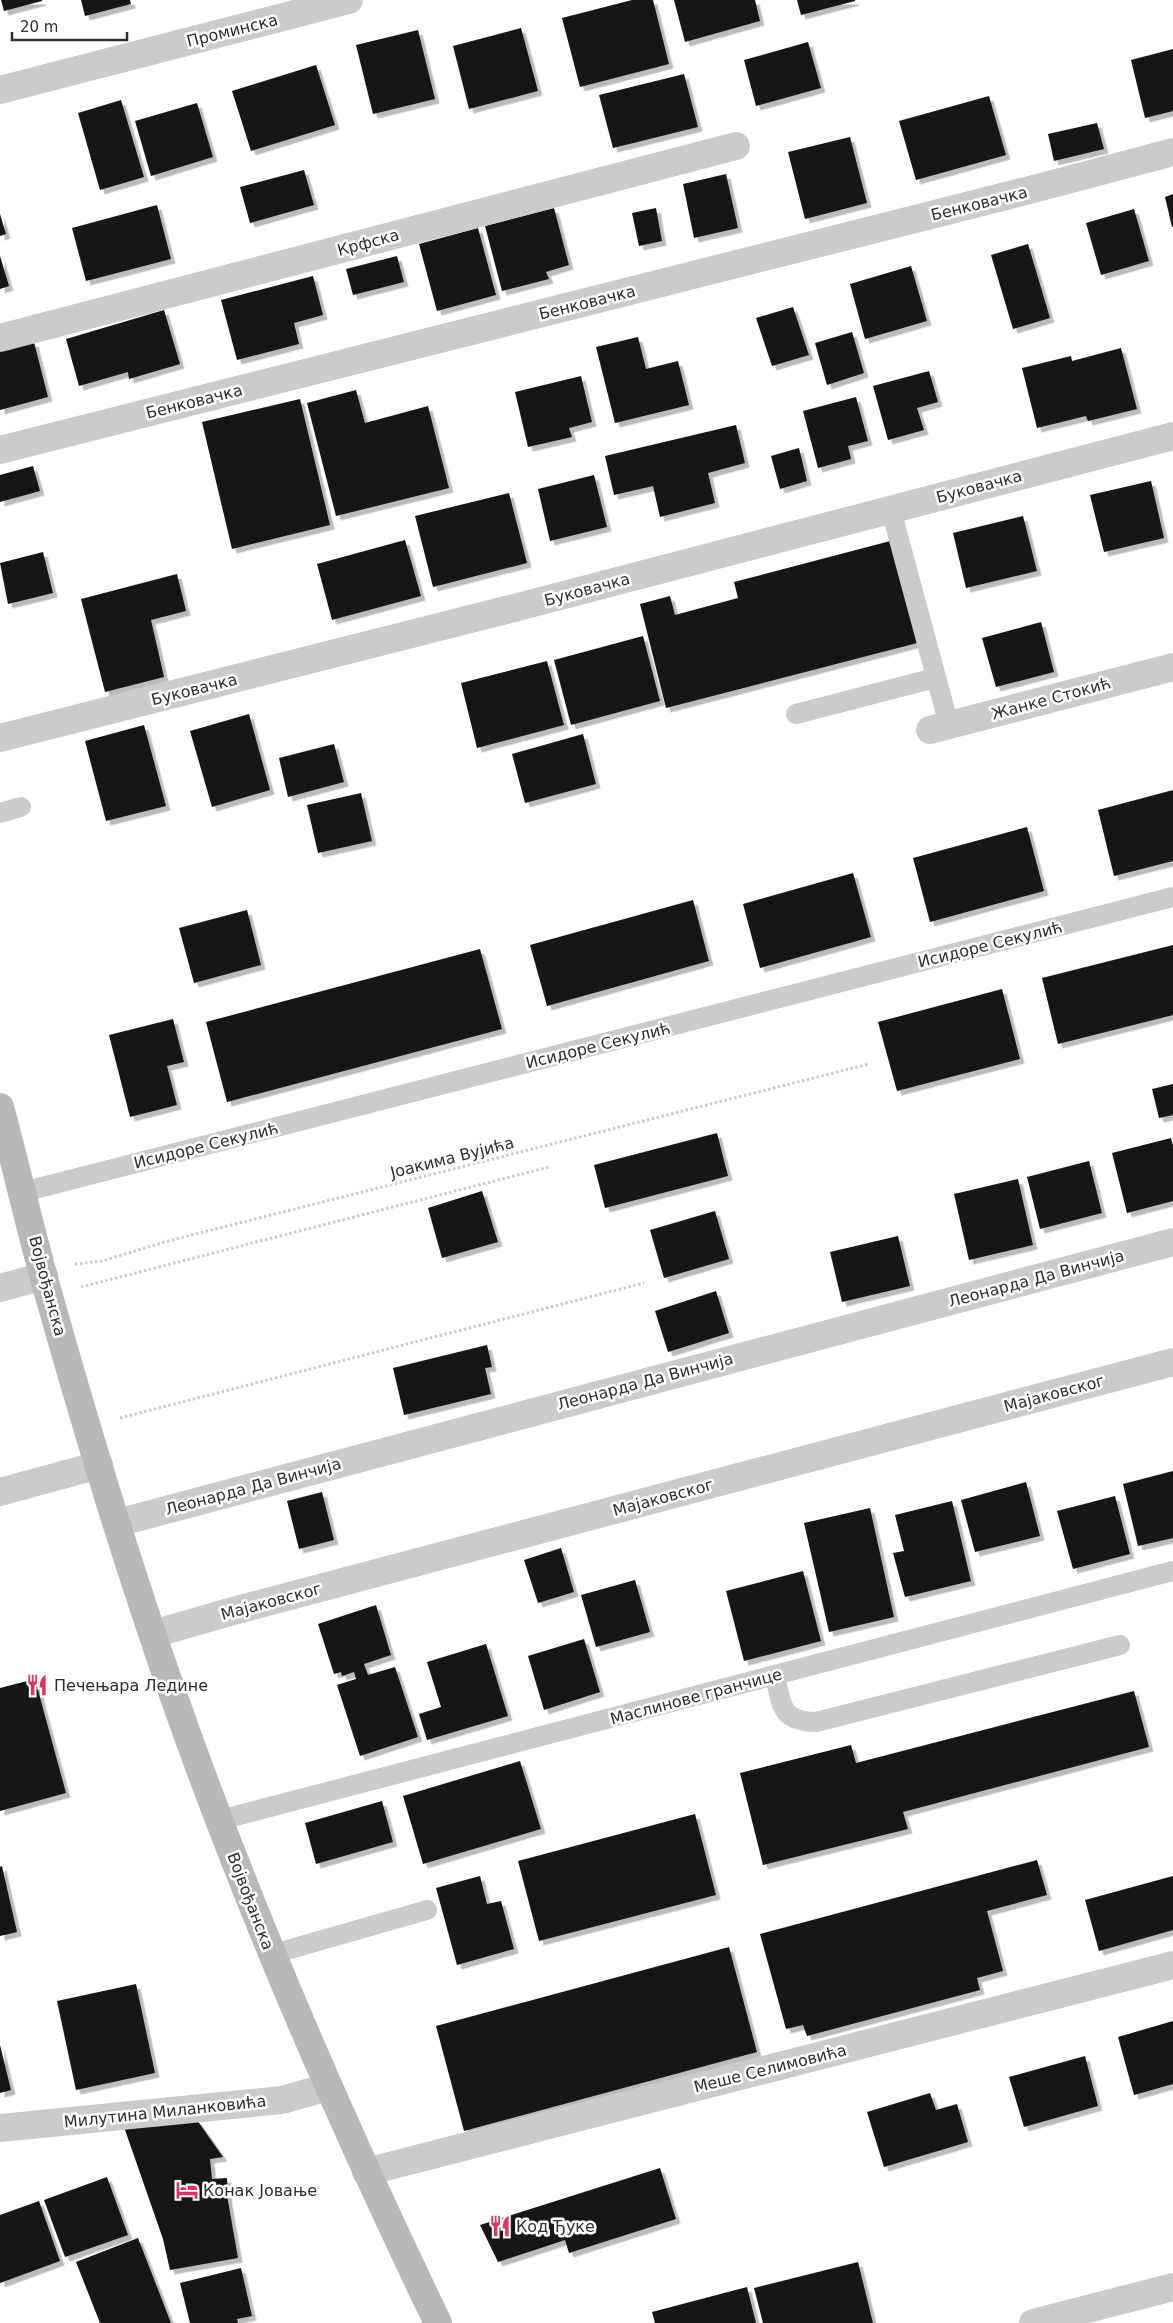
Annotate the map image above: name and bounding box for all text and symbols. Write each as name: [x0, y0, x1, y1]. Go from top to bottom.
scale bar: [12, 10, 128, 42]
street label: Проминска: [185, 10, 280, 51]
text: 20 m: [20, 18, 58, 36]
street label: Бенковачка: [929, 182, 1029, 225]
street label: Крфска: [335, 225, 401, 260]
street label: Бенковачка: [537, 281, 637, 324]
street label: Бенковачка: [144, 380, 244, 423]
street label: Буковачка: [934, 466, 1024, 507]
street label: Буковачка: [542, 569, 632, 610]
street label: Буковачка: [149, 670, 239, 709]
street label: Жанке Стокић: [989, 673, 1113, 724]
street label: Исидоре Секулић: [916, 917, 1064, 972]
street label: Исидоре Секулић: [524, 1018, 672, 1073]
street label: Исидоре Секулић: [132, 1118, 280, 1173]
street label: Јоакима Вујића: [387, 1133, 516, 1182]
street label: Војвођанска: [25, 1234, 70, 1338]
street label: Леонарда Да Винчија: [946, 1246, 1126, 1311]
street label: Леонарда Да Винчија: [555, 1349, 735, 1414]
street label: Мајаковског: [1002, 1371, 1107, 1416]
street label: Леонарда Да Винчија: [163, 1454, 343, 1519]
street label: Мајаковског: [611, 1475, 716, 1520]
street label: Мајаковског: [219, 1579, 324, 1624]
street label: Маслинове гранчице: [608, 1664, 784, 1729]
restaurant icon: Печењара Ледине: [24, 1672, 50, 1698]
place label: Печењара Ледине: [54, 1676, 208, 1695]
street label: Војвођанска: [223, 1850, 278, 1953]
street label: Меше Селимовића: [692, 2040, 848, 2097]
street label: Милутина Миланковића: [63, 2091, 267, 2132]
hotel icon: Конак Јовање: [174, 2177, 200, 2203]
place label: Конак Јовање: [203, 2181, 317, 2200]
restaurant icon: Код Ђуке: [487, 2213, 513, 2239]
place label: Код Ђуке: [516, 2217, 595, 2236]

